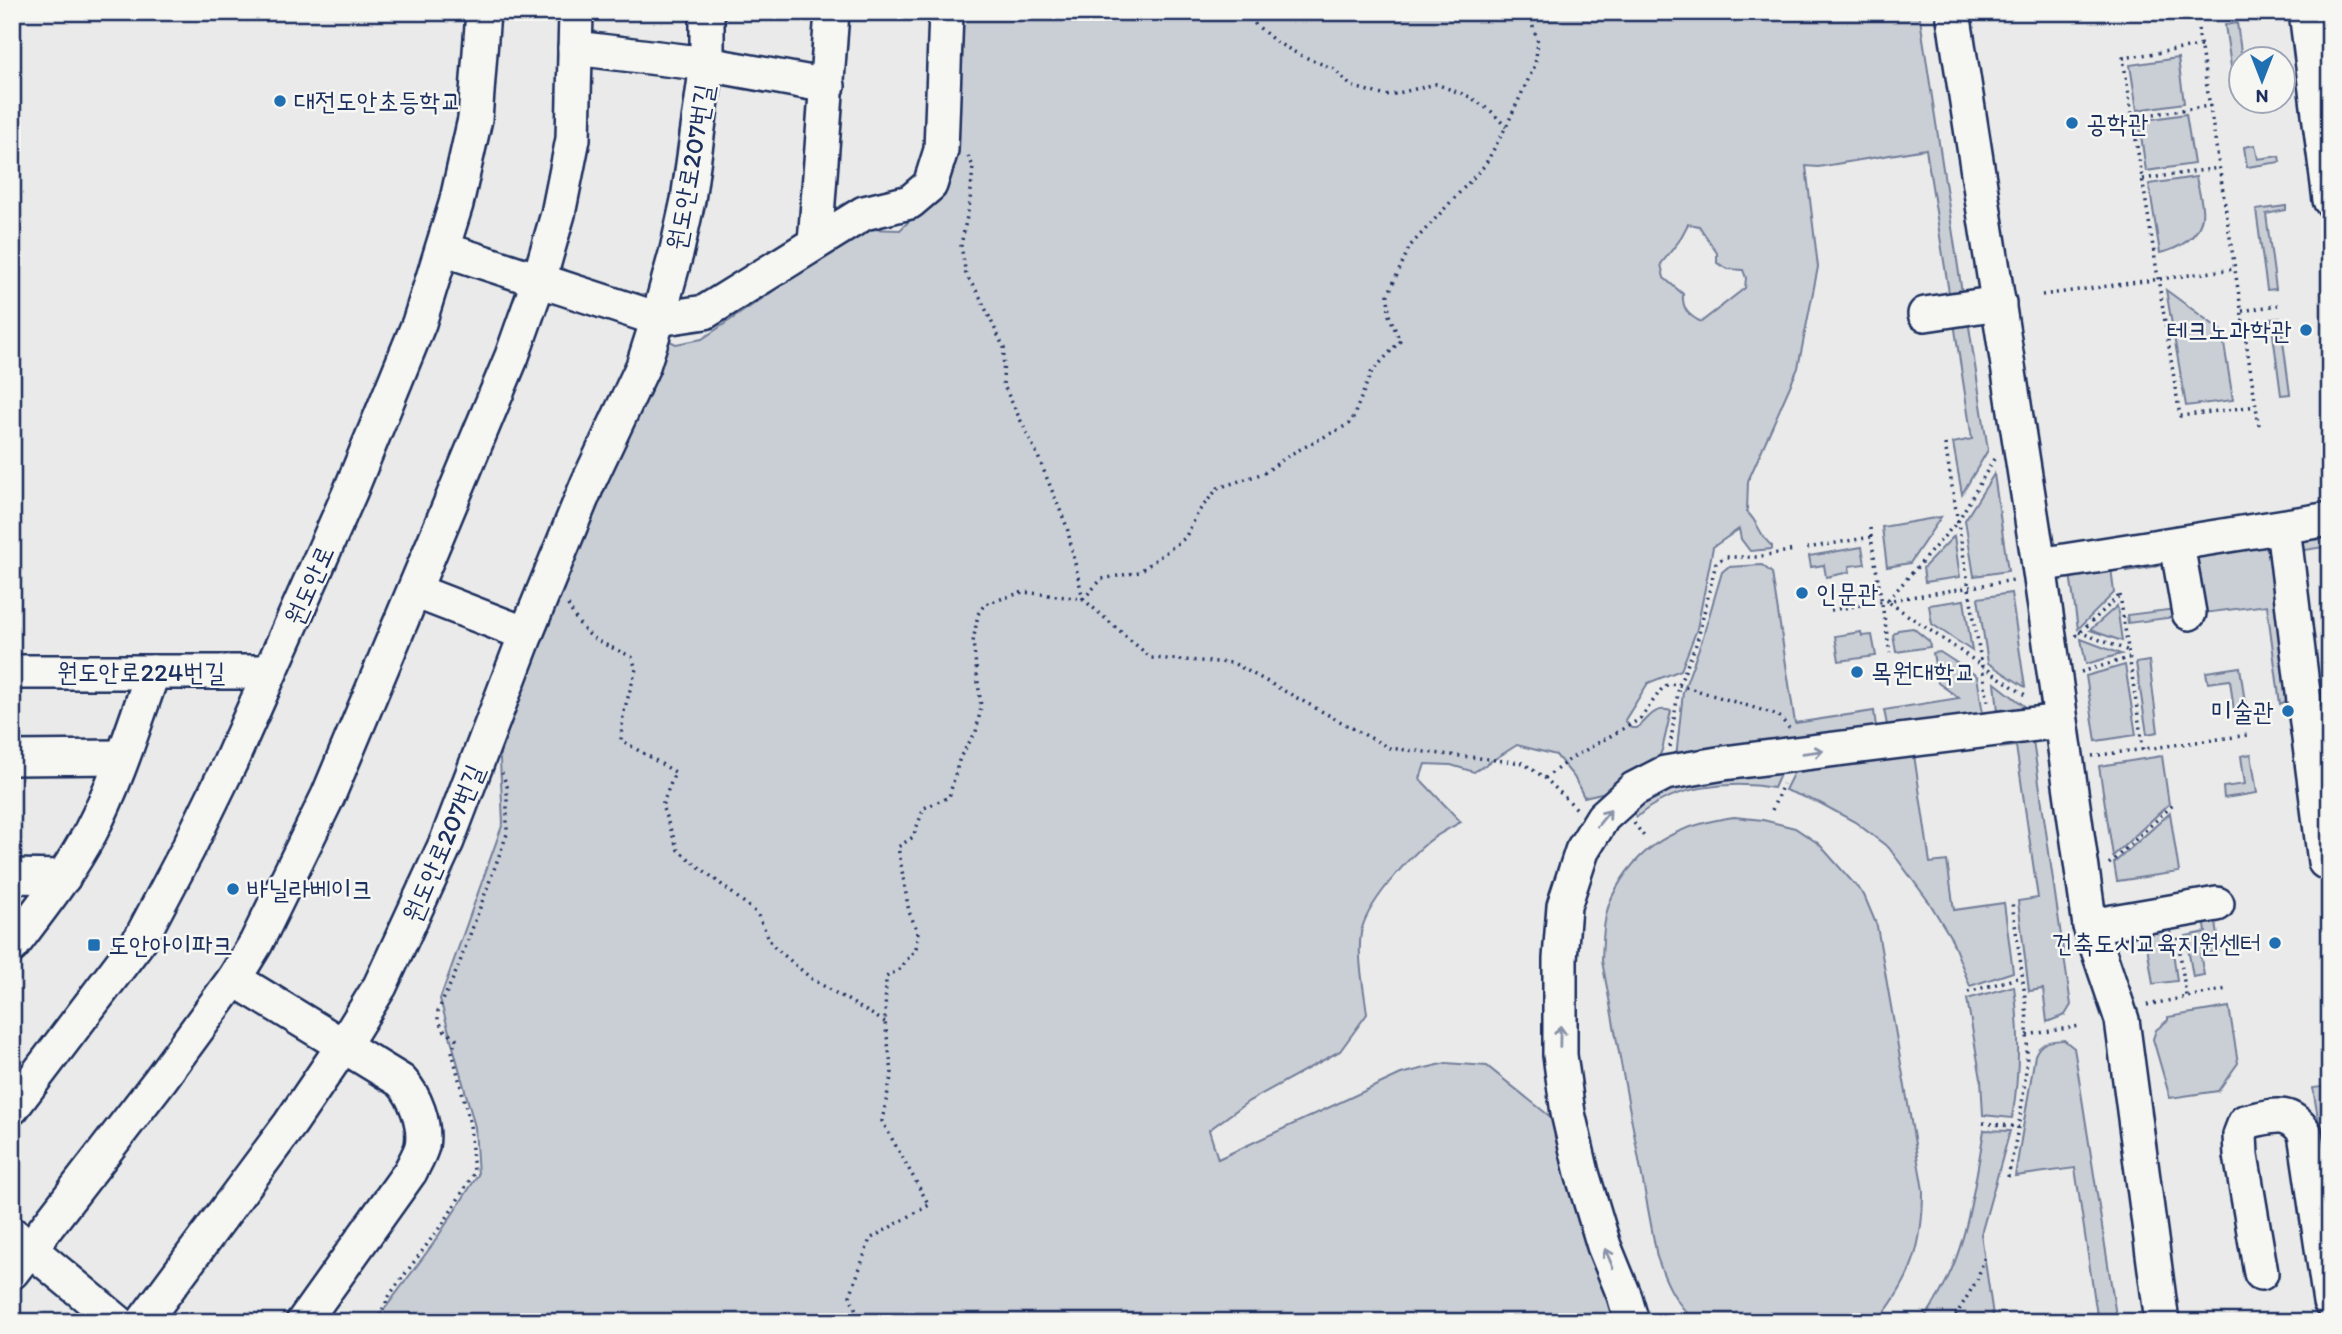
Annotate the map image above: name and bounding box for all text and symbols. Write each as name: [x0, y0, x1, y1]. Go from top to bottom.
north arrow: [2226, 46, 2296, 116]
street label: 원도안로207번길: [660, 81, 720, 253]
place label: 대전도안초등학교: [294, 85, 461, 117]
text: N: [2256, 85, 2268, 108]
marker: 대전도안초등학교: [272, 93, 288, 109]
place label: 공학관: [2086, 107, 2149, 139]
marker: 공학관: [2064, 115, 2080, 131]
place label: 테크노과학관: [2166, 314, 2292, 346]
marker: 테크노과학관: [2298, 322, 2314, 338]
street label: 원도안로: [277, 540, 341, 630]
place label: 인문관: [1816, 577, 1879, 609]
marker: 인문관: [1794, 585, 1810, 601]
street label: 원도안로224번길: [57, 656, 225, 688]
place label: 목원대학교: [1871, 656, 1976, 688]
marker: 목원대학교: [1849, 664, 1865, 680]
place label: 미술관: [2211, 695, 2274, 727]
marker: 미술관: [2280, 703, 2296, 719]
one-way arrow: [1802, 745, 1824, 758]
street label: 원도안로207번길: [395, 759, 491, 927]
one-way arrow: [1596, 810, 1611, 828]
place label: 바닐라베이크: [247, 873, 373, 905]
marker: 바닐라베이크: [225, 881, 241, 897]
place label: 건축도시교육지원센터: [2052, 927, 2261, 959]
place label: 도안아이파크: [108, 929, 234, 961]
marker: 건축도시교육지원센터: [2267, 935, 2283, 951]
marker: 도안아이파크: [86, 937, 102, 953]
one-way arrow: [1553, 1025, 1567, 1048]
one-way arrow: [1601, 1247, 1614, 1269]

